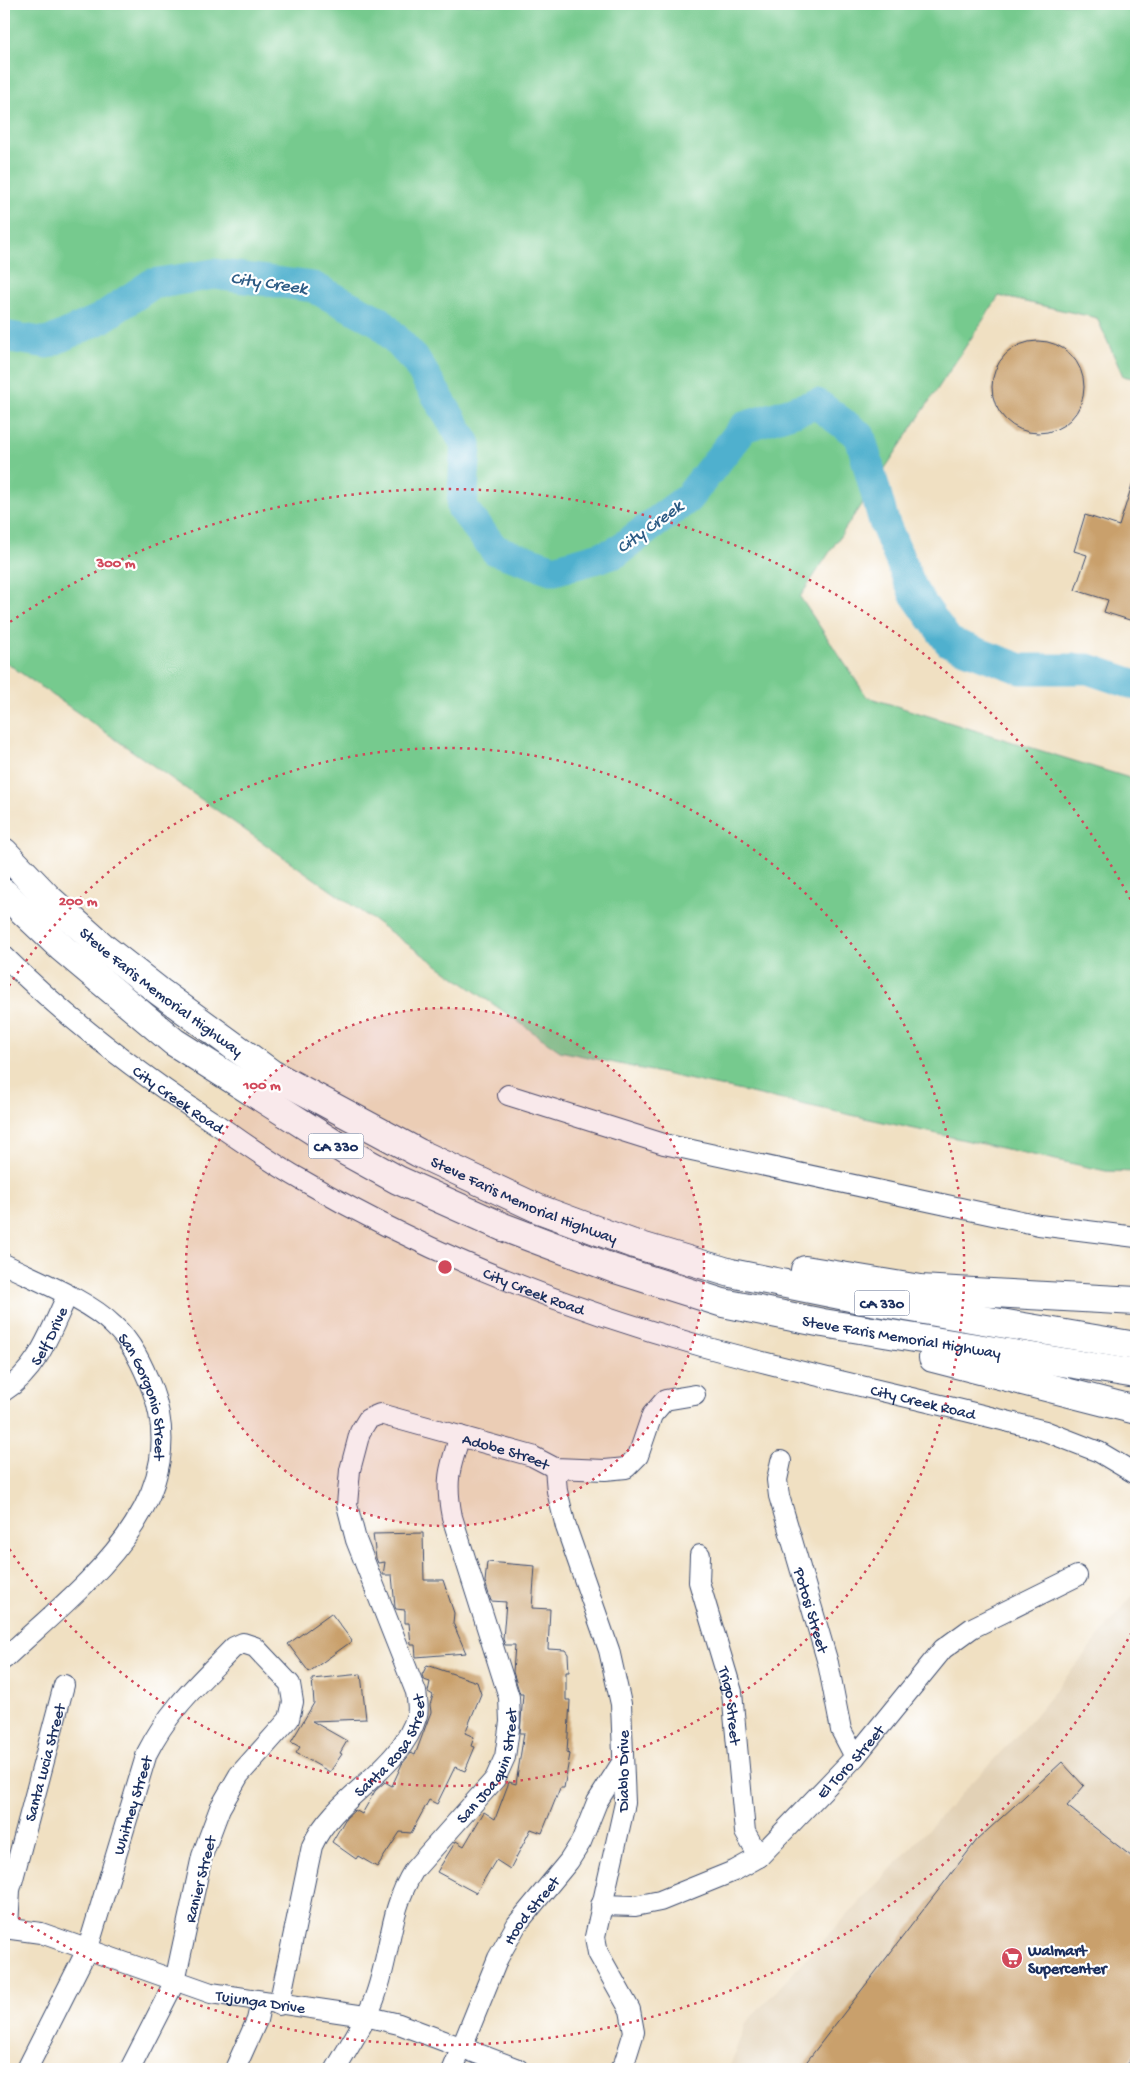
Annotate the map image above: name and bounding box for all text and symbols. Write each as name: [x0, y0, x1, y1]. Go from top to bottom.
water label: City Creek: [229, 269, 310, 300]
water label: City Creek: [613, 496, 689, 559]
text: 300 m: [95, 555, 136, 573]
text: 200 m: [59, 893, 98, 911]
street label: Steve Faris Memorial Highway: [74, 925, 246, 1063]
street label: City Creek Road: [127, 1063, 228, 1140]
text: 100 m: [242, 1077, 281, 1095]
road number: CA 330: [308, 1134, 364, 1158]
street label: Steve Faris Memorial Highway: [427, 1154, 620, 1250]
centre of rings: [436, 1258, 454, 1276]
street label: City Creek Road: [479, 1265, 588, 1322]
road number: CA 330: [854, 1290, 910, 1316]
street label: Self Drive: [28, 1304, 74, 1370]
street label: Steve Faris Memorial Highway: [800, 1313, 1002, 1365]
street label: San Gorgonio Street: [112, 1331, 168, 1463]
street label: City Creek Road: [868, 1383, 978, 1426]
street label: Adobe Street: [460, 1431, 553, 1477]
street label: Potosi Street: [787, 1565, 831, 1657]
street label: Trigo Street: [712, 1664, 743, 1747]
street label: Santa Rosa Street: [351, 1691, 431, 1803]
street label: Santa Lucia Street: [22, 1701, 72, 1824]
street label: San Joaquin Street: [454, 1707, 523, 1829]
street label: El Toro Street: [814, 1721, 891, 1804]
street label: Diablo Drive: [616, 1729, 635, 1813]
street label: Whitney Street: [111, 1753, 159, 1858]
street label: Ranier Street: [182, 1833, 223, 1925]
street label: Hood Street: [501, 1873, 566, 1949]
place label: Walmart Supercenter: [1027, 1943, 1109, 1980]
supermarket icon: Walmart Supercenter: [1000, 1946, 1024, 1970]
street label: Tujunga Drive: [213, 1988, 307, 2020]

